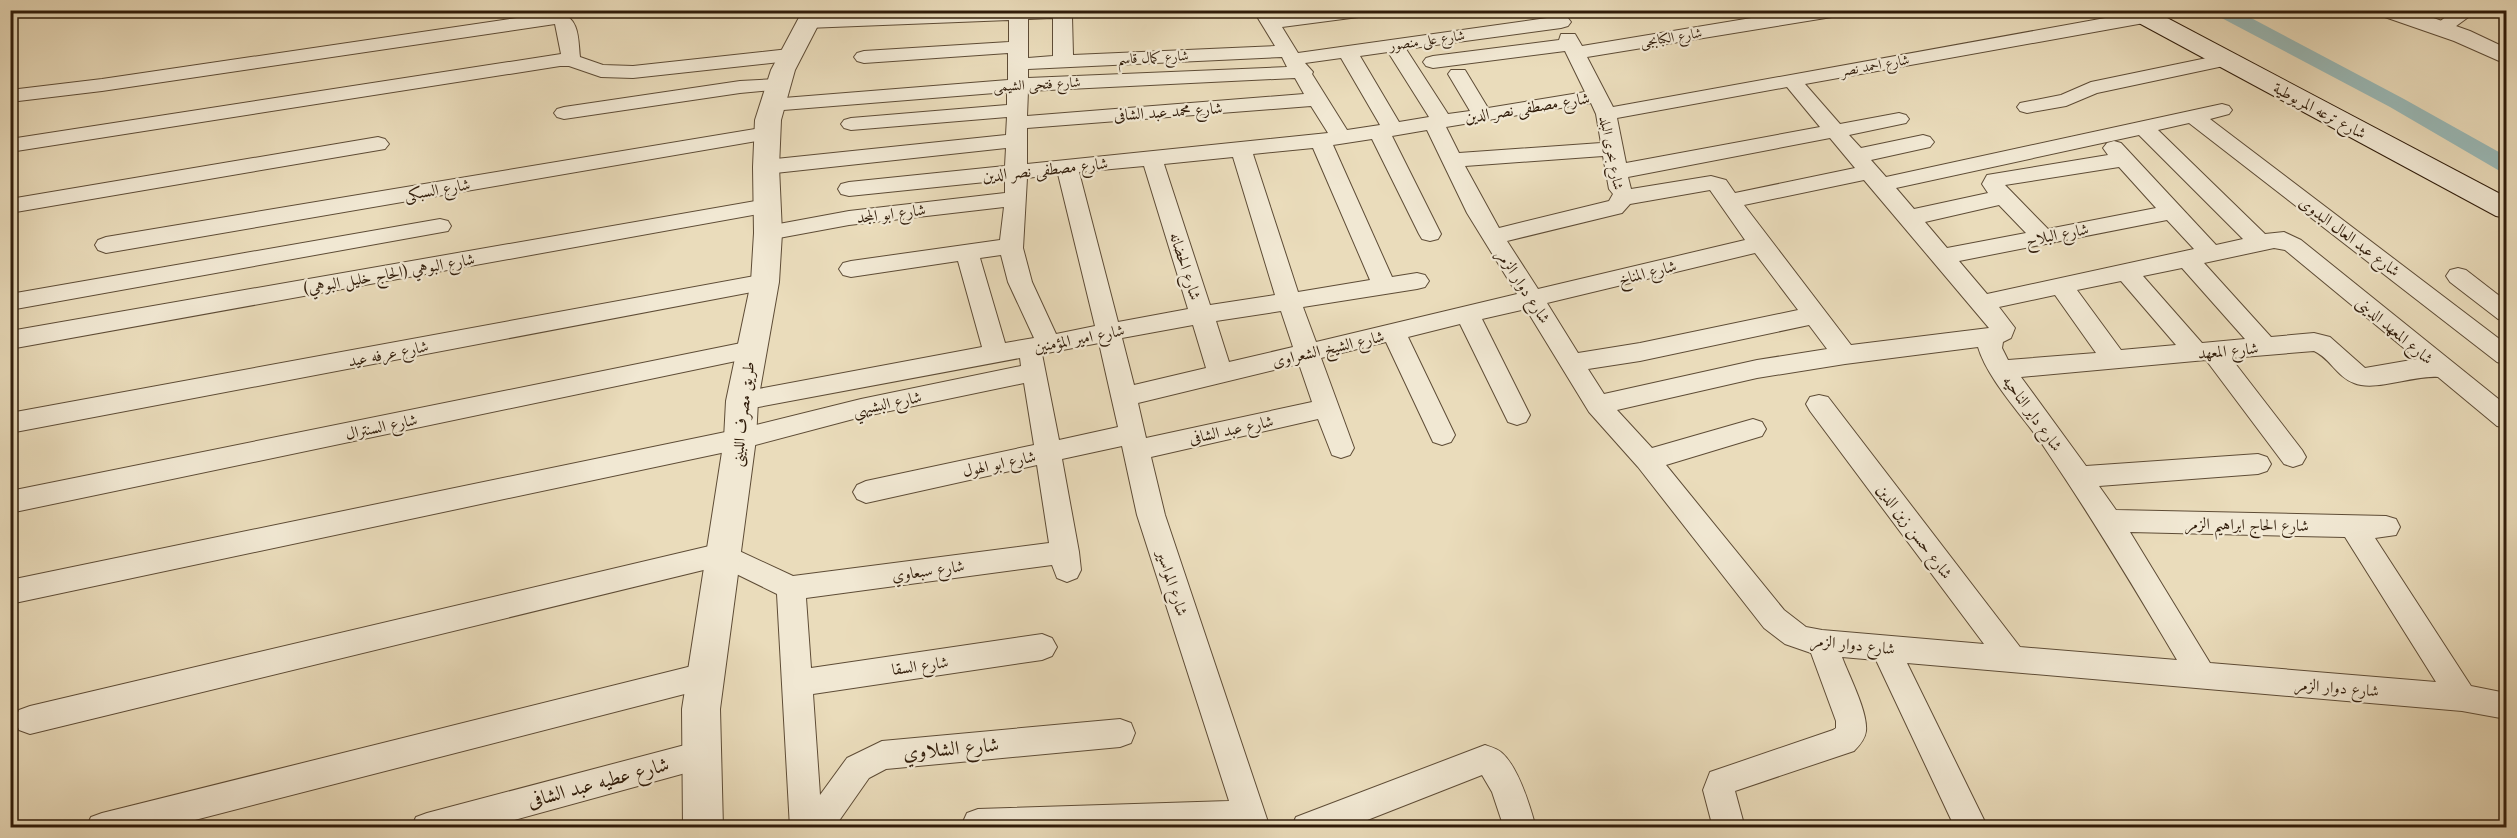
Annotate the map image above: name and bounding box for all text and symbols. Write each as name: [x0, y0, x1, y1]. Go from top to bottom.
street label: شارع الكبابجى: [1639, 23, 1704, 54]
street label: شارع على منصور: [1386, 26, 1466, 57]
street label: شارع كمال قاسم: [1117, 46, 1189, 73]
street label: شارع احمد نصر: [1837, 50, 1911, 83]
street label: شارع فتحى الشيمى: [993, 73, 1081, 98]
street label: شارع ترعه المريوطية: [2268, 77, 2370, 146]
street label: شارع مصطفى نصر الدين: [1463, 87, 1592, 131]
street label: شارع محمد عبد الشافى: [1113, 97, 1223, 129]
street label: شارع بحرى البلد: [1593, 115, 1628, 192]
street label: شارع مصطفى نصر الدين: [981, 152, 1109, 190]
street label: شارع السبكى: [402, 173, 472, 209]
street label: شارع عبد العال البدوى: [2293, 191, 2405, 284]
street label: شارع ابو المجد: [855, 199, 927, 231]
street label: شارع البلاح: [2024, 218, 2091, 255]
street label: شارع الحضانه: [1162, 230, 1206, 304]
street label: شارع دوار الزمر: [1489, 245, 1555, 329]
street label: شارع البوهي (الحاج خليل البوهي): [302, 248, 477, 303]
street label: شارع المناخ: [1616, 255, 1679, 294]
street label: شارع المعهد الدينى: [2350, 292, 2438, 371]
street label: شارع امير المؤمنين: [1032, 319, 1127, 360]
street label: شارع الشيخ الشعراوى: [1270, 325, 1387, 376]
street label: شارع عرفه عيد: [346, 335, 431, 375]
street label: شارع المعهد: [2197, 337, 2260, 367]
street label: طريق مصرف اللبينى: [726, 360, 760, 468]
street label: شارع داير الناحيه: [1996, 371, 2067, 457]
street label: شارع البشيهي: [851, 386, 925, 426]
street label: شارع السنترال: [343, 409, 420, 447]
street label: شارع عبد الشافى: [1187, 410, 1276, 452]
street label: شارع ابو الهول: [961, 445, 1038, 484]
street label: شارع حسن زين الدين: [1870, 480, 1957, 585]
street label: شارع الحاج ابراهيم الزمر: [2185, 513, 2309, 542]
street label: شارع المواسير: [1149, 546, 1193, 620]
street label: شارع سبعاوي: [890, 555, 966, 589]
street label: شارع دوار الزمر: [1810, 630, 1896, 662]
street label: شارع السقا: [890, 651, 950, 683]
street label: شارع دوار الزمر: [2294, 673, 2380, 705]
street label: شارع الشلاوي: [902, 732, 1001, 770]
street label: شارع عطيه عبد الشافى: [525, 752, 673, 818]

